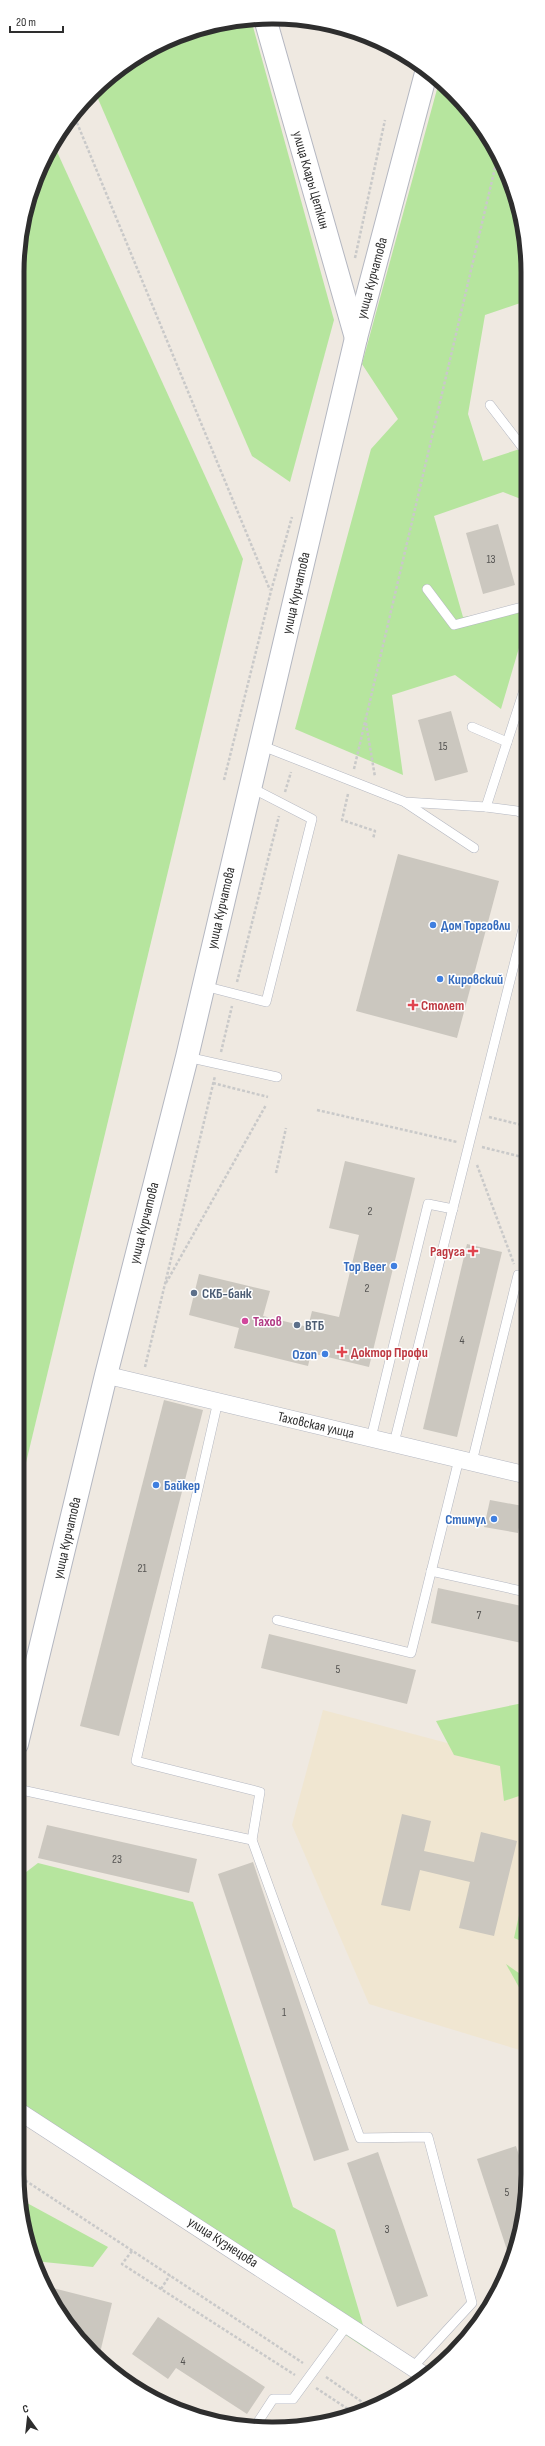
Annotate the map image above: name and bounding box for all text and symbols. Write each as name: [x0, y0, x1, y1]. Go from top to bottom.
scale bar: [10, 8, 63, 34]
text: 20 m: [16, 15, 36, 30]
street label: улица Клары Цеткин: [289, 129, 333, 231]
street label: улица Курчатова: [353, 235, 391, 321]
street label: улица Курчатова: [278, 550, 314, 636]
house number: 13: [486, 552, 496, 567]
house number: 15: [438, 739, 448, 754]
street label: улица Курчатова: [203, 865, 239, 951]
place label: Дом Торговли: [441, 917, 511, 934]
marker: Дом Торговли: [428, 920, 438, 930]
place label: Кировский: [448, 971, 503, 988]
marker: Кировский: [435, 974, 445, 984]
place label: Столет: [421, 997, 464, 1014]
marker: Столет: [408, 1000, 418, 1010]
street label: улица Курчатова: [126, 1180, 162, 1266]
house number: 2: [368, 1204, 373, 1219]
place label: Радуга: [430, 1243, 465, 1260]
marker: Радуга: [468, 1246, 478, 1256]
place label: Top Beer: [343, 1258, 387, 1275]
marker: Top Beer: [389, 1261, 399, 1271]
house number: 2: [365, 1281, 370, 1296]
place label: СКБ-банк: [202, 1285, 252, 1302]
marker: СКБ-банк: [189, 1288, 199, 1298]
place label: Тахов: [253, 1313, 282, 1330]
marker: Тахов: [240, 1316, 250, 1326]
place label: ВТБ: [305, 1317, 325, 1334]
marker: ВТБ: [292, 1320, 302, 1330]
house number: 4: [459, 1333, 465, 1348]
place label: Доктор Профи: [351, 1344, 428, 1361]
place label: Ozon: [292, 1346, 317, 1363]
marker: Доктор Профи: [336, 1346, 348, 1358]
marker: Ozon: [320, 1349, 330, 1359]
street label: Таховская улица: [276, 1408, 356, 1442]
place label: Байкер: [164, 1477, 200, 1494]
marker: Байкер: [151, 1480, 161, 1490]
street label: улица Курчатова: [49, 1495, 85, 1581]
place label: Стимул: [445, 1511, 486, 1528]
marker: Стимул: [489, 1514, 499, 1524]
house number: 21: [137, 1561, 147, 1576]
house number: 7: [477, 1608, 482, 1623]
house number: 5: [336, 1662, 341, 1677]
house number: 23: [112, 1852, 122, 1867]
house number: 1: [282, 2005, 287, 2020]
house number: 5: [505, 2185, 510, 2200]
street label: улица Кузнецова: [185, 2213, 261, 2271]
house number: 3: [384, 2222, 390, 2237]
house number: 4: [180, 2354, 186, 2369]
north arrow: [8, 2398, 48, 2438]
text: С: [21, 2402, 30, 2416]

